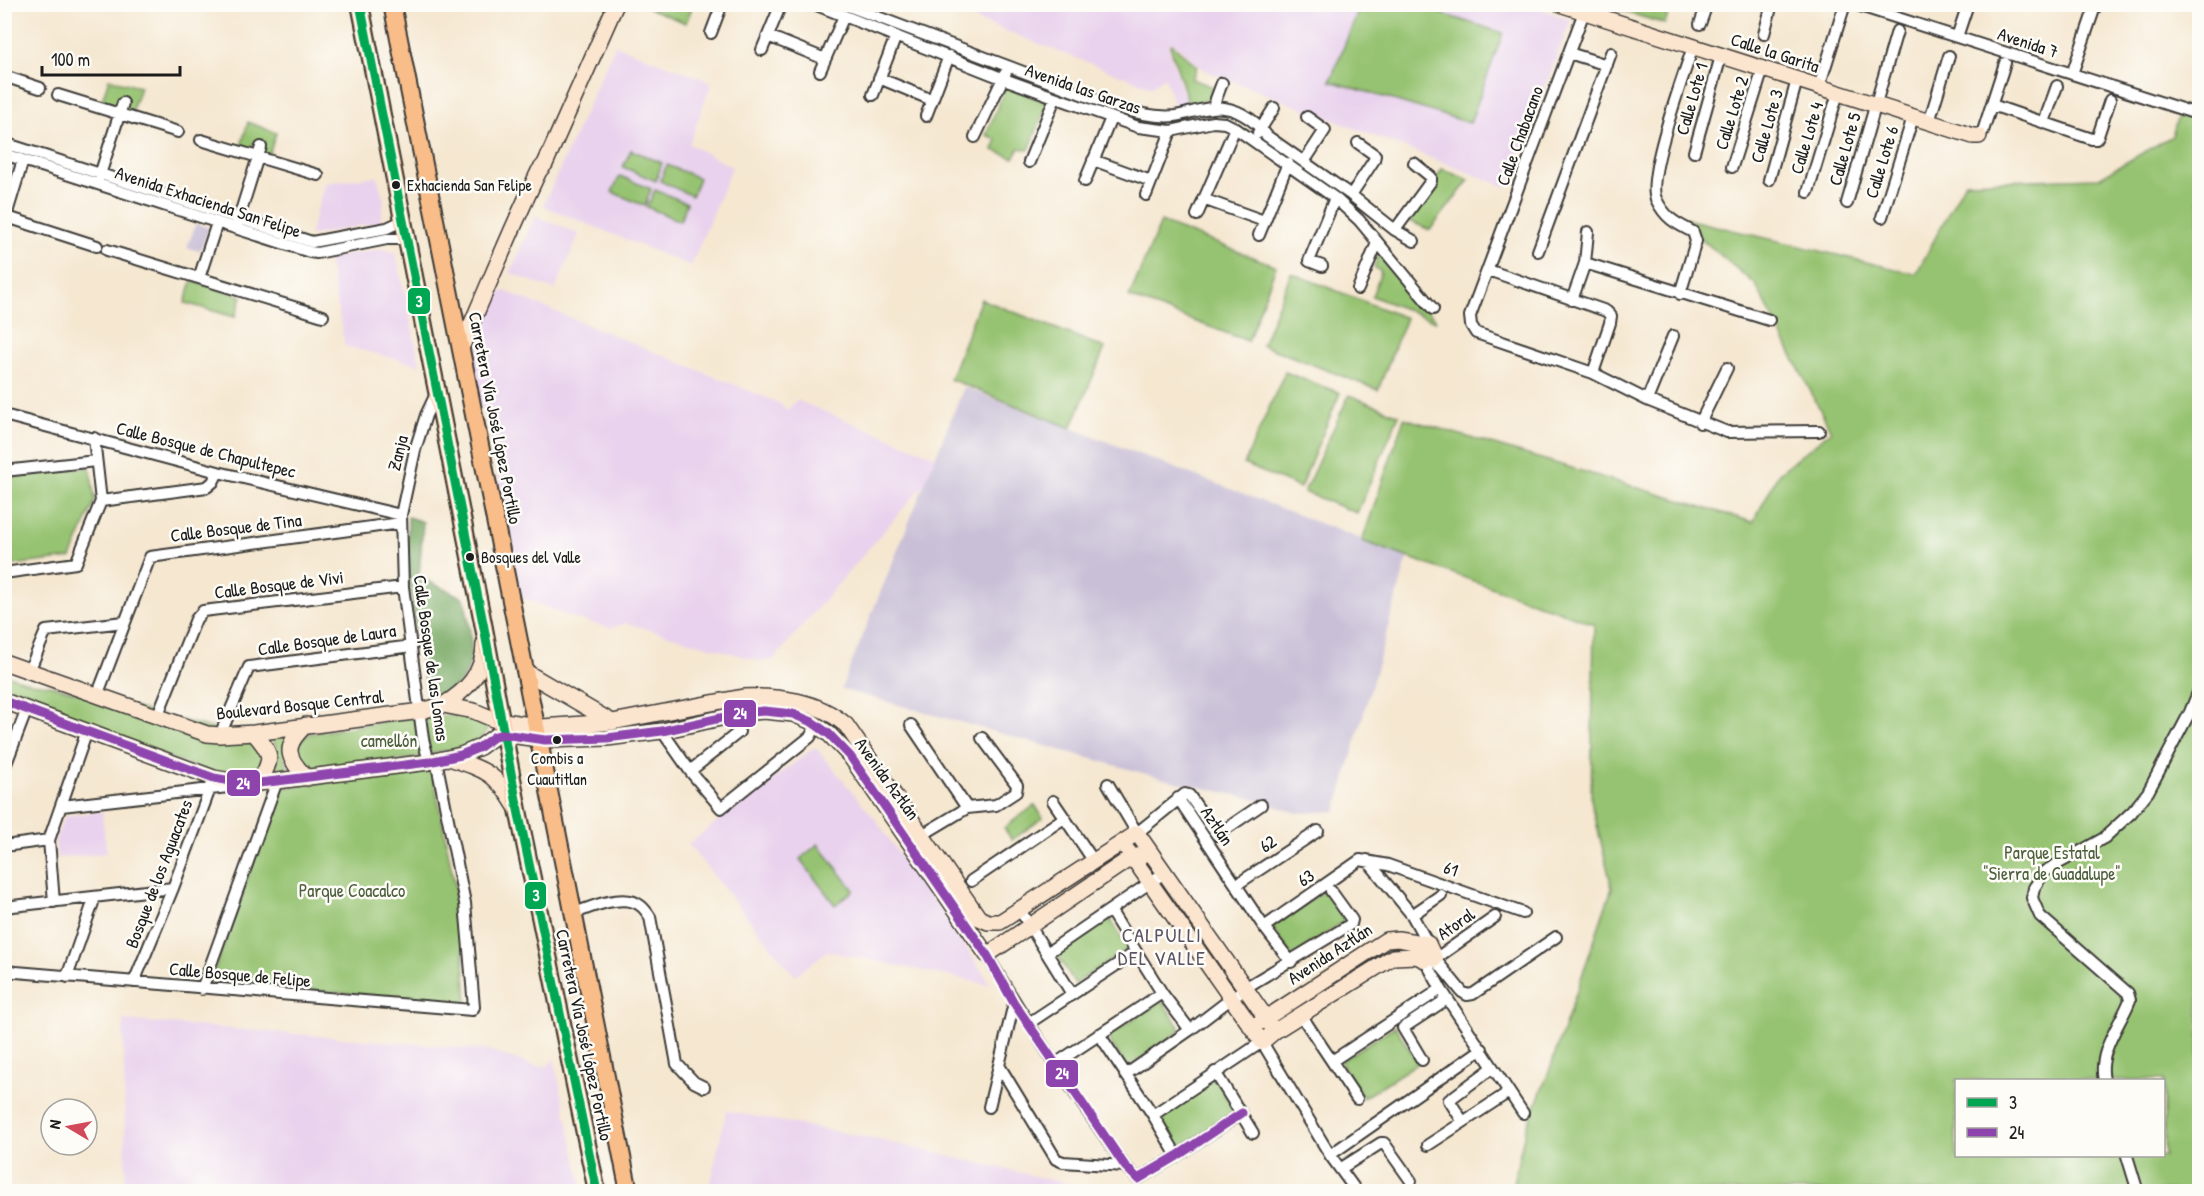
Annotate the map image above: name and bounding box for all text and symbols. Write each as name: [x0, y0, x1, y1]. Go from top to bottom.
street label: Avenida 7: [1995, 21, 2062, 64]
street label: Calle la Garita: [1728, 26, 1823, 79]
scale bar: [42, 39, 180, 77]
text: 100 m: [51, 47, 90, 72]
street label: Avenida las Garzas: [1022, 57, 1144, 120]
street label: Calle Lote 1: [1669, 60, 1714, 138]
street label: Calle Lote 2: [1708, 72, 1755, 153]
street label: Calle Chabacano: [1490, 83, 1549, 189]
street label: Calle Lote 3: [1744, 86, 1789, 166]
street label: Calle Lote 4: [1784, 98, 1829, 177]
street label: Calle Lote 5: [1822, 109, 1867, 188]
street label: Calle Lote 6: [1859, 123, 1904, 201]
street label: Avenida Exhacienda San Felipe: [112, 160, 304, 243]
place label: Exhacienda San Felipe: [407, 174, 532, 196]
marker: Exhacienda San Felipe: [390, 179, 402, 191]
line badge: 3: [407, 287, 431, 315]
text: 3: [415, 290, 423, 312]
street label: Carretera Vía José López Portillo: [463, 310, 528, 526]
street label: Calle Bosque de Chapultepec: [114, 415, 298, 484]
street label: Zanja: [381, 433, 414, 473]
street label: Calle Bosque de Tina: [169, 507, 303, 548]
place label: Bosques del Valle: [481, 546, 581, 568]
marker: Bosques del Valle: [464, 551, 476, 563]
street label: Calle Bosque de Vivi: [213, 564, 345, 605]
street label: Calle Bosque de las Lomas: [407, 573, 456, 743]
street label: Calle Bosque de Laura: [256, 617, 398, 662]
street label: Boulevard Bosque Central: [215, 683, 385, 726]
line badge: 24: [723, 699, 757, 728]
text: 24: [733, 702, 747, 724]
park label: camellón: [361, 728, 417, 753]
street label: Avenida Aztlán: [849, 732, 926, 825]
marker: Combis a Cuautitlan: [551, 734, 563, 746]
place label: Combis a Cuautitlan: [527, 747, 587, 790]
line badge: 24: [226, 769, 261, 797]
text: 24: [236, 772, 250, 794]
street label: Bosque de los Aguacates: [119, 796, 198, 952]
street label: Aztlán: [1195, 801, 1240, 850]
street label: 62: [1254, 829, 1282, 858]
park label: Parque Estatal "Sierra de Guadalupe": [1983, 840, 2121, 886]
street label: 61: [1441, 854, 1462, 883]
street label: 63: [1292, 863, 1319, 892]
park label: Parque Coacalco: [299, 878, 405, 903]
line badge: 3: [524, 881, 547, 910]
text: 3: [532, 884, 540, 906]
street label: Atoral: [1432, 901, 1480, 946]
street label: Avenida Aztlán: [1283, 917, 1377, 990]
district label: CALPULLI DEL VALLE: [1118, 921, 1206, 971]
street label: Carretera Vía José López Portillo: [550, 927, 619, 1143]
street label: Calle Bosque de Felipe: [168, 956, 312, 993]
line badge: 24: [1045, 1059, 1079, 1088]
text: 24: [1055, 1062, 1069, 1084]
legend: [1955, 1079, 2165, 1157]
text: 3: [2009, 1090, 2017, 1115]
north arrow: [39, 1097, 99, 1157]
text: N: [43, 1118, 66, 1130]
text: 24: [2009, 1120, 2024, 1145]

